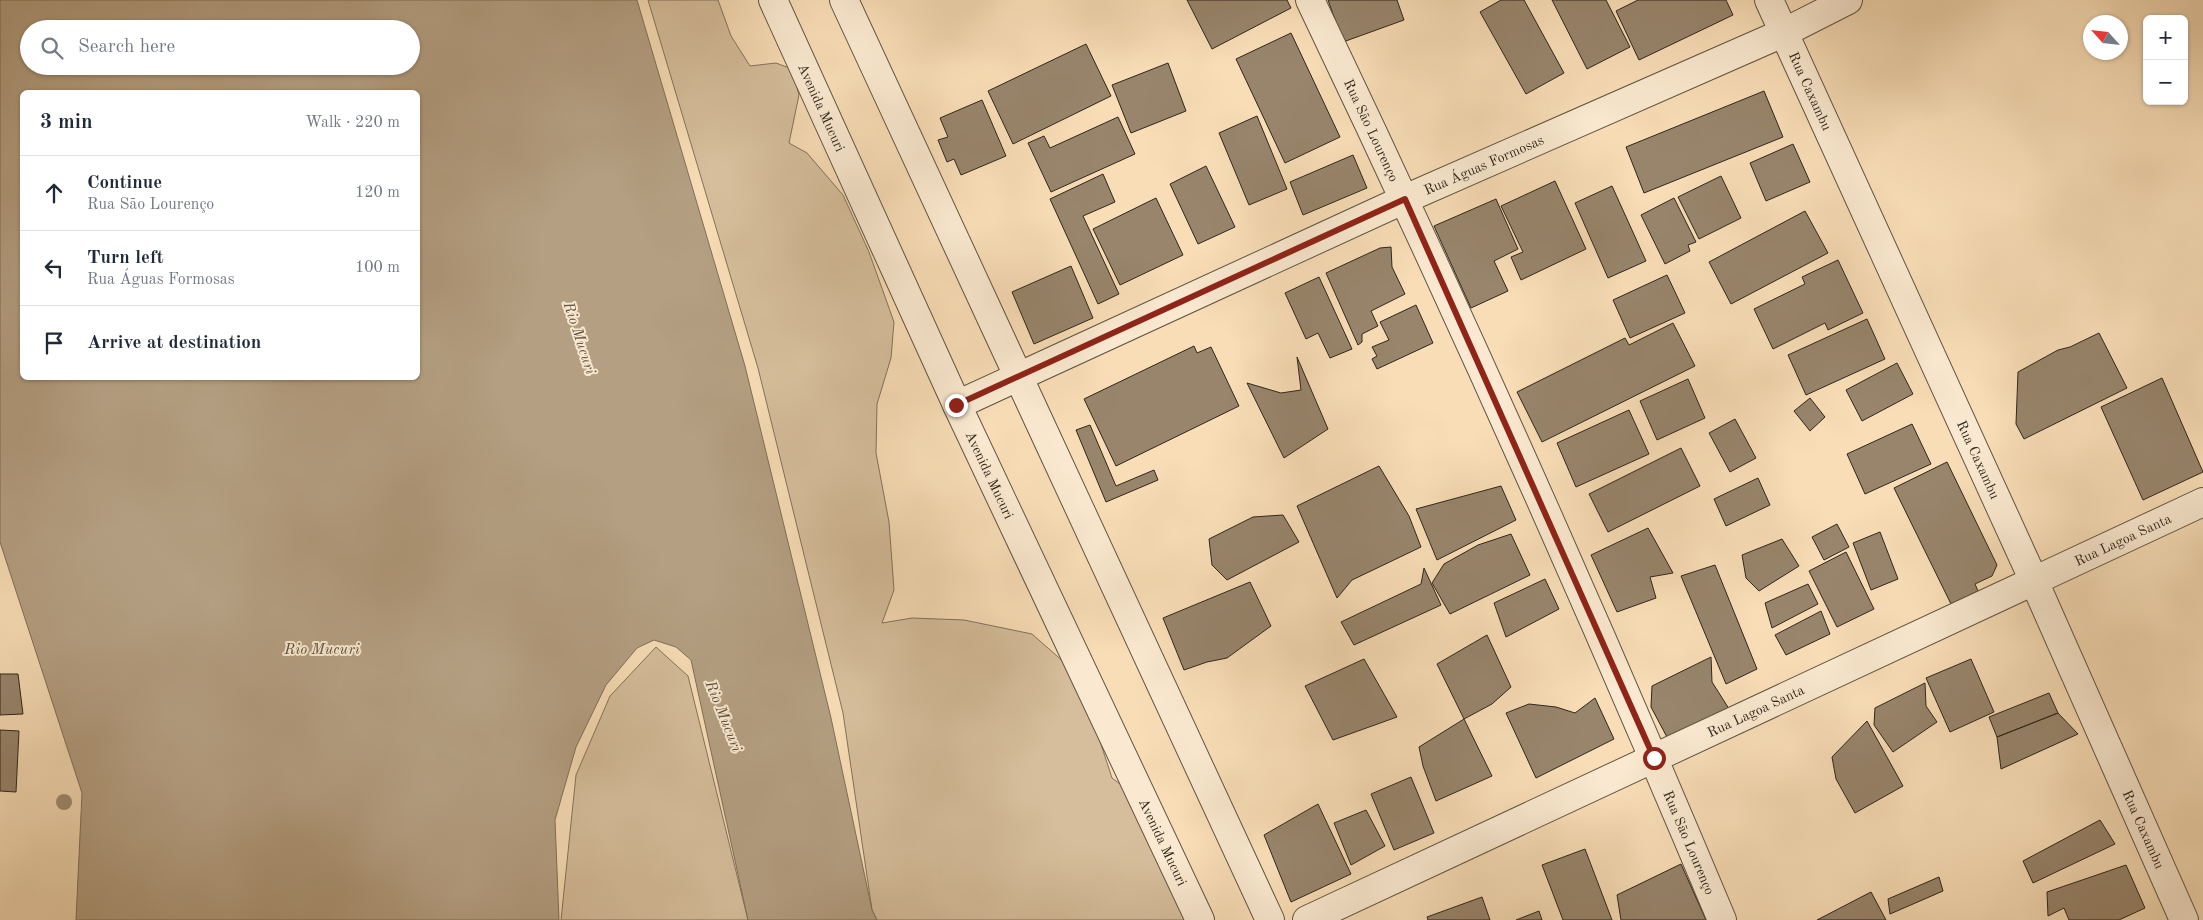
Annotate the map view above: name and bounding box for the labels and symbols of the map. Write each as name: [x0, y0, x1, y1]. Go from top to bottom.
north arrow: [2083, 15, 2128, 60]
street label: Rua Caxambu: [1786, 50, 1834, 133]
street label: Avenida Mucuri: [795, 62, 847, 154]
street label: Rua São Lourenço: [1341, 77, 1401, 184]
street label: Rua Águas Formosas: [1422, 133, 1546, 198]
water label: Rio Mucuri: [559, 299, 597, 377]
route end: [945, 394, 968, 417]
street label: Rua Caxambu: [1954, 418, 2002, 502]
street label: Avenida Mucuri: [962, 429, 1016, 521]
street label: Rua Lagoa Santa: [2072, 512, 2174, 569]
water label: Rio Mucuri: [283, 643, 360, 658]
water label: Rio Mucuri: [701, 678, 744, 754]
street label: Rua Lagoa Santa: [1705, 683, 1807, 740]
route start: [1643, 747, 1666, 770]
street label: Rua Caxambu: [2119, 788, 2167, 872]
street label: Rua São Lourenço: [1660, 789, 1717, 897]
street label: Avenida Mucuri: [1136, 797, 1189, 888]

